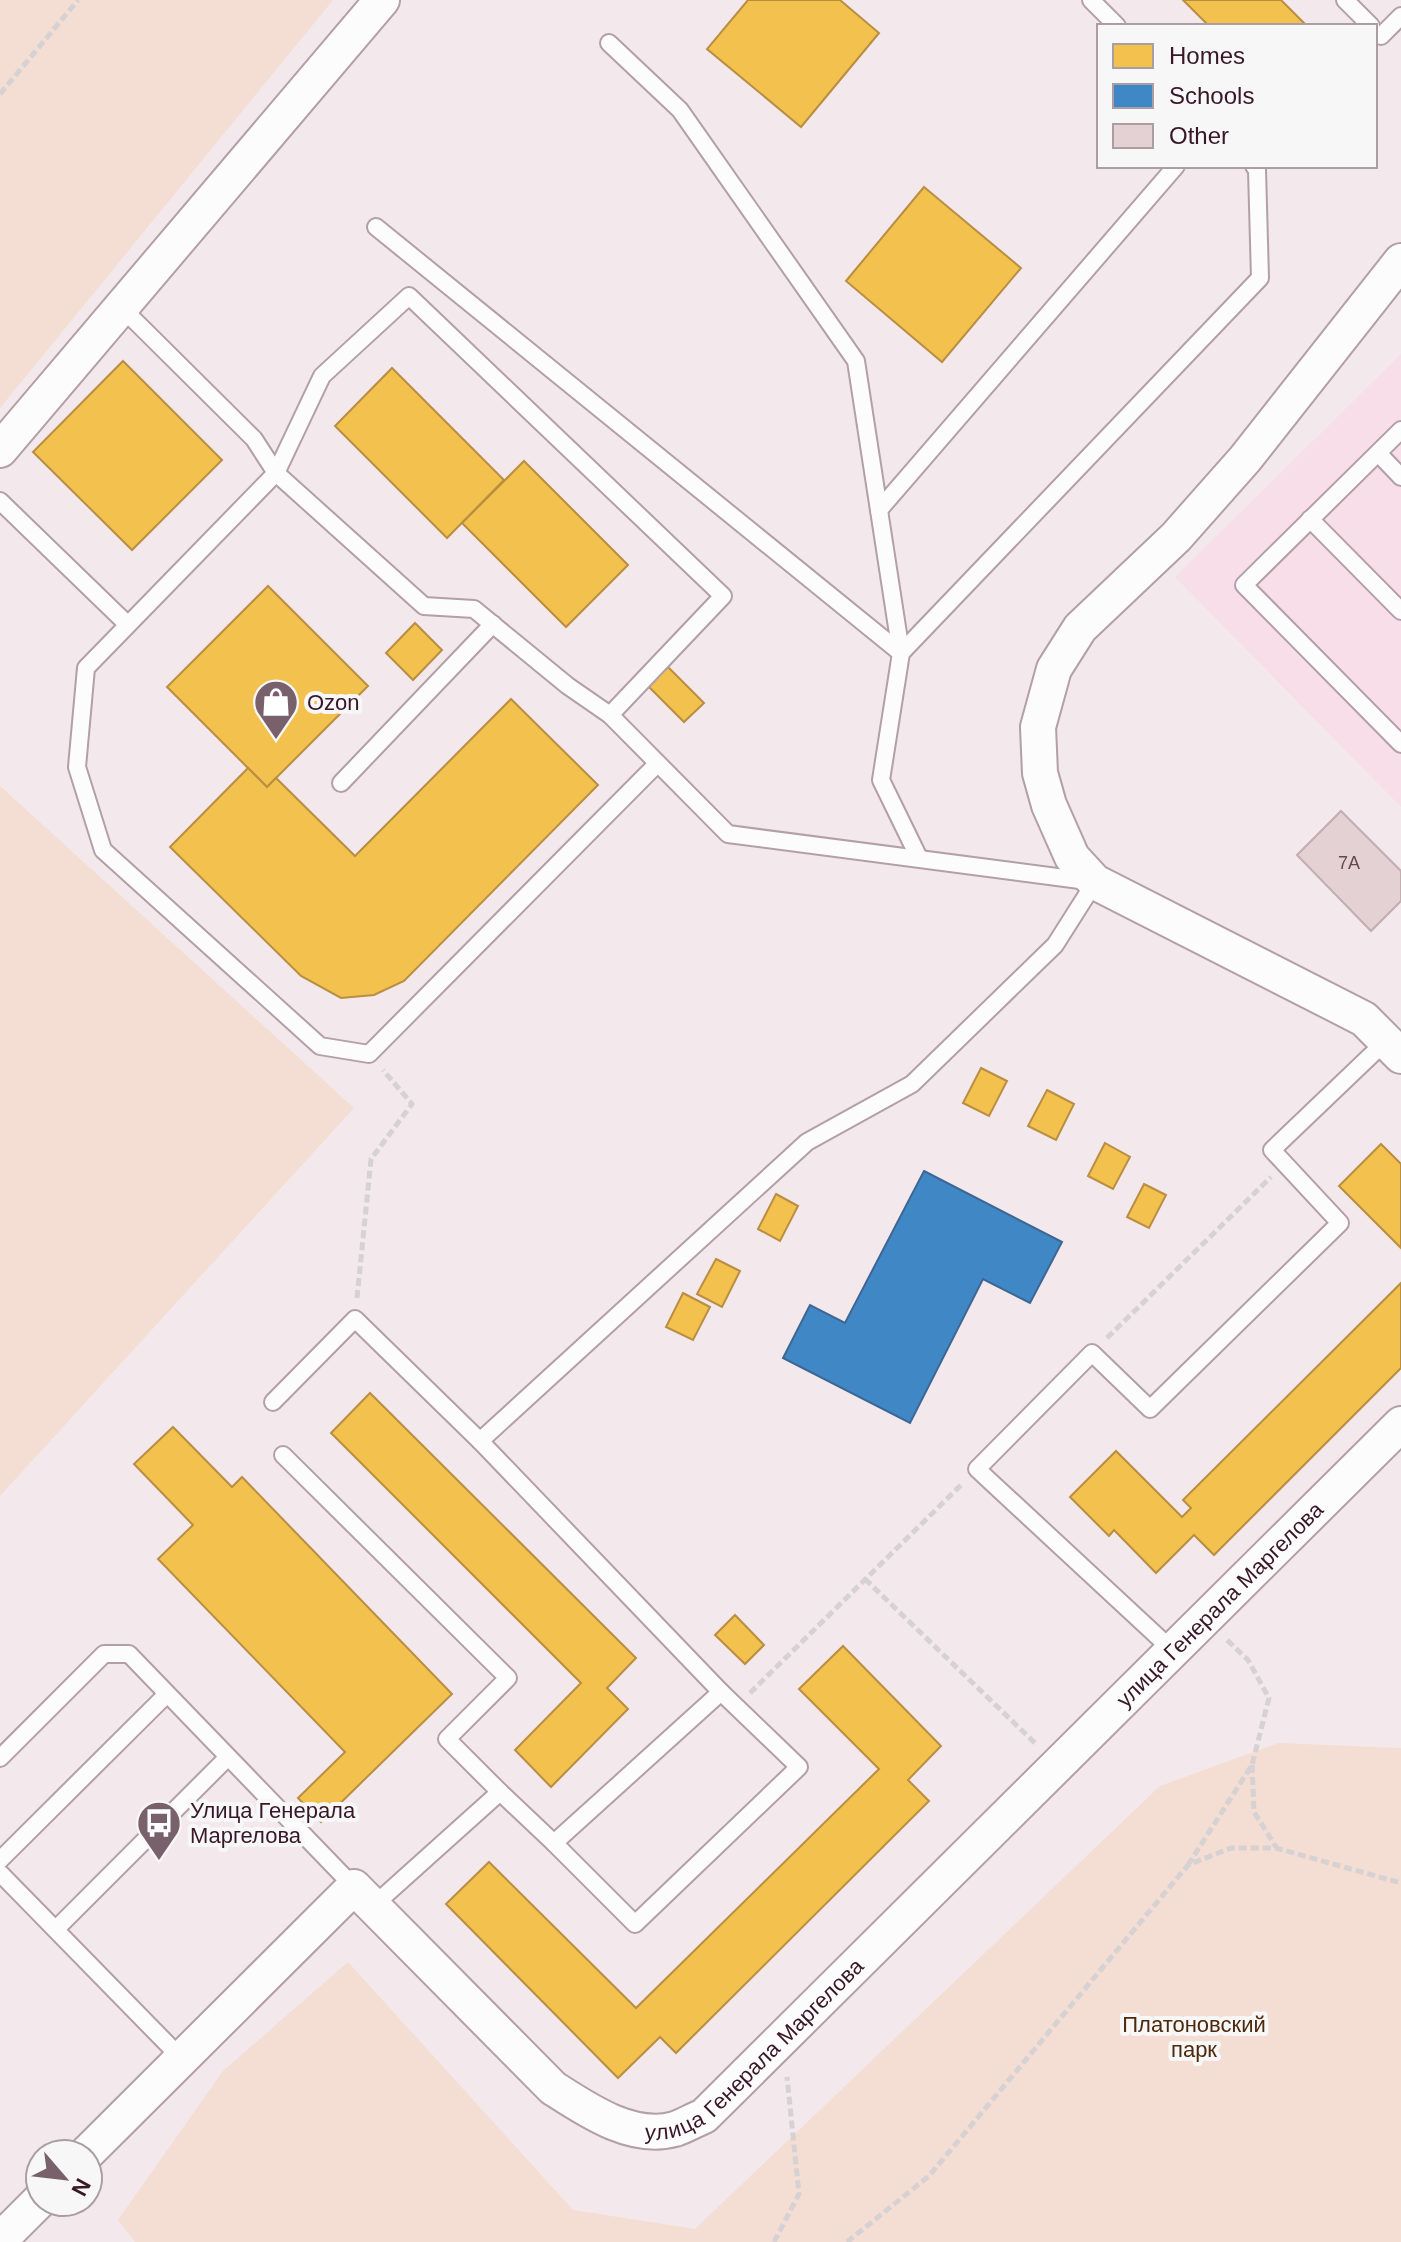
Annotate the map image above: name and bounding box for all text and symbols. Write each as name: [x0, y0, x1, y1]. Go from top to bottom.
legend: [1097, 24, 1377, 168]
text: Homes: [1169, 42, 1245, 69]
text: Schools: [1169, 82, 1254, 109]
text: Other: [1169, 122, 1229, 149]
shop icon: Ozon: [252, 678, 300, 741]
place label: Ozon: [307, 690, 360, 715]
house number: 7А: [1338, 853, 1360, 873]
street label: улица Генерала Маргелова: [1111, 1496, 1328, 1712]
place label: Улица Генерала Маргелова: [190, 1798, 356, 1848]
bus stop icon: Улица Генерала Маргелова: [135, 1799, 183, 1862]
street label: улица Генерала Маргелова: [644, 1953, 869, 2144]
park label: Платоновский парк: [1122, 2012, 1266, 2062]
north arrow: [24, 2138, 104, 2218]
text: N: [66, 2174, 96, 2200]

